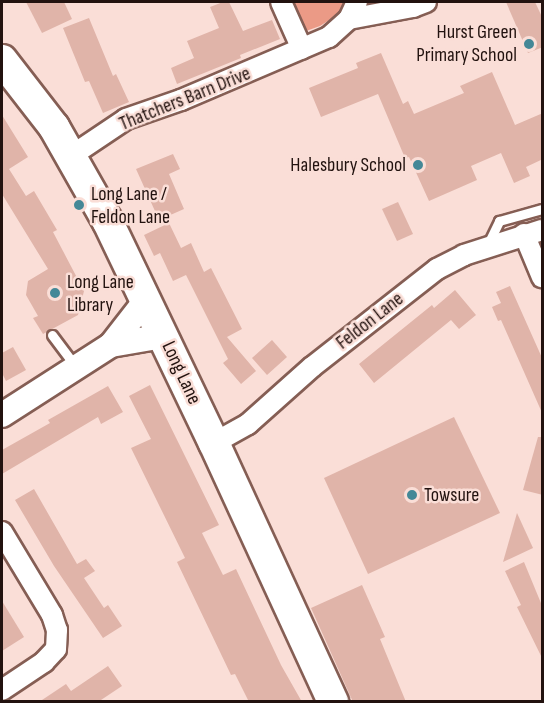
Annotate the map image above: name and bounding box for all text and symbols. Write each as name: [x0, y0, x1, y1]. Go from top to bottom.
place label: Hurst Green Primary School: [416, 20, 517, 67]
marker: Hurst Green Primary School: [522, 37, 536, 51]
street label: Thatchers Barn Drive: [116, 62, 254, 136]
place label: Halesbury School: [290, 153, 406, 177]
marker: Halesbury School: [411, 158, 425, 172]
place label: Long Lane / Feldon Lane: [91, 182, 170, 229]
marker: Long Lane / Feldon Lane: [72, 198, 86, 212]
place label: Long Lane Library: [67, 270, 134, 317]
marker: Long Lane Library: [48, 286, 62, 300]
street label: Feldon Lane: [331, 287, 409, 355]
street label: Long Lane: [156, 338, 206, 408]
place label: Towsure: [424, 483, 479, 507]
marker: Towsure: [405, 488, 419, 502]

